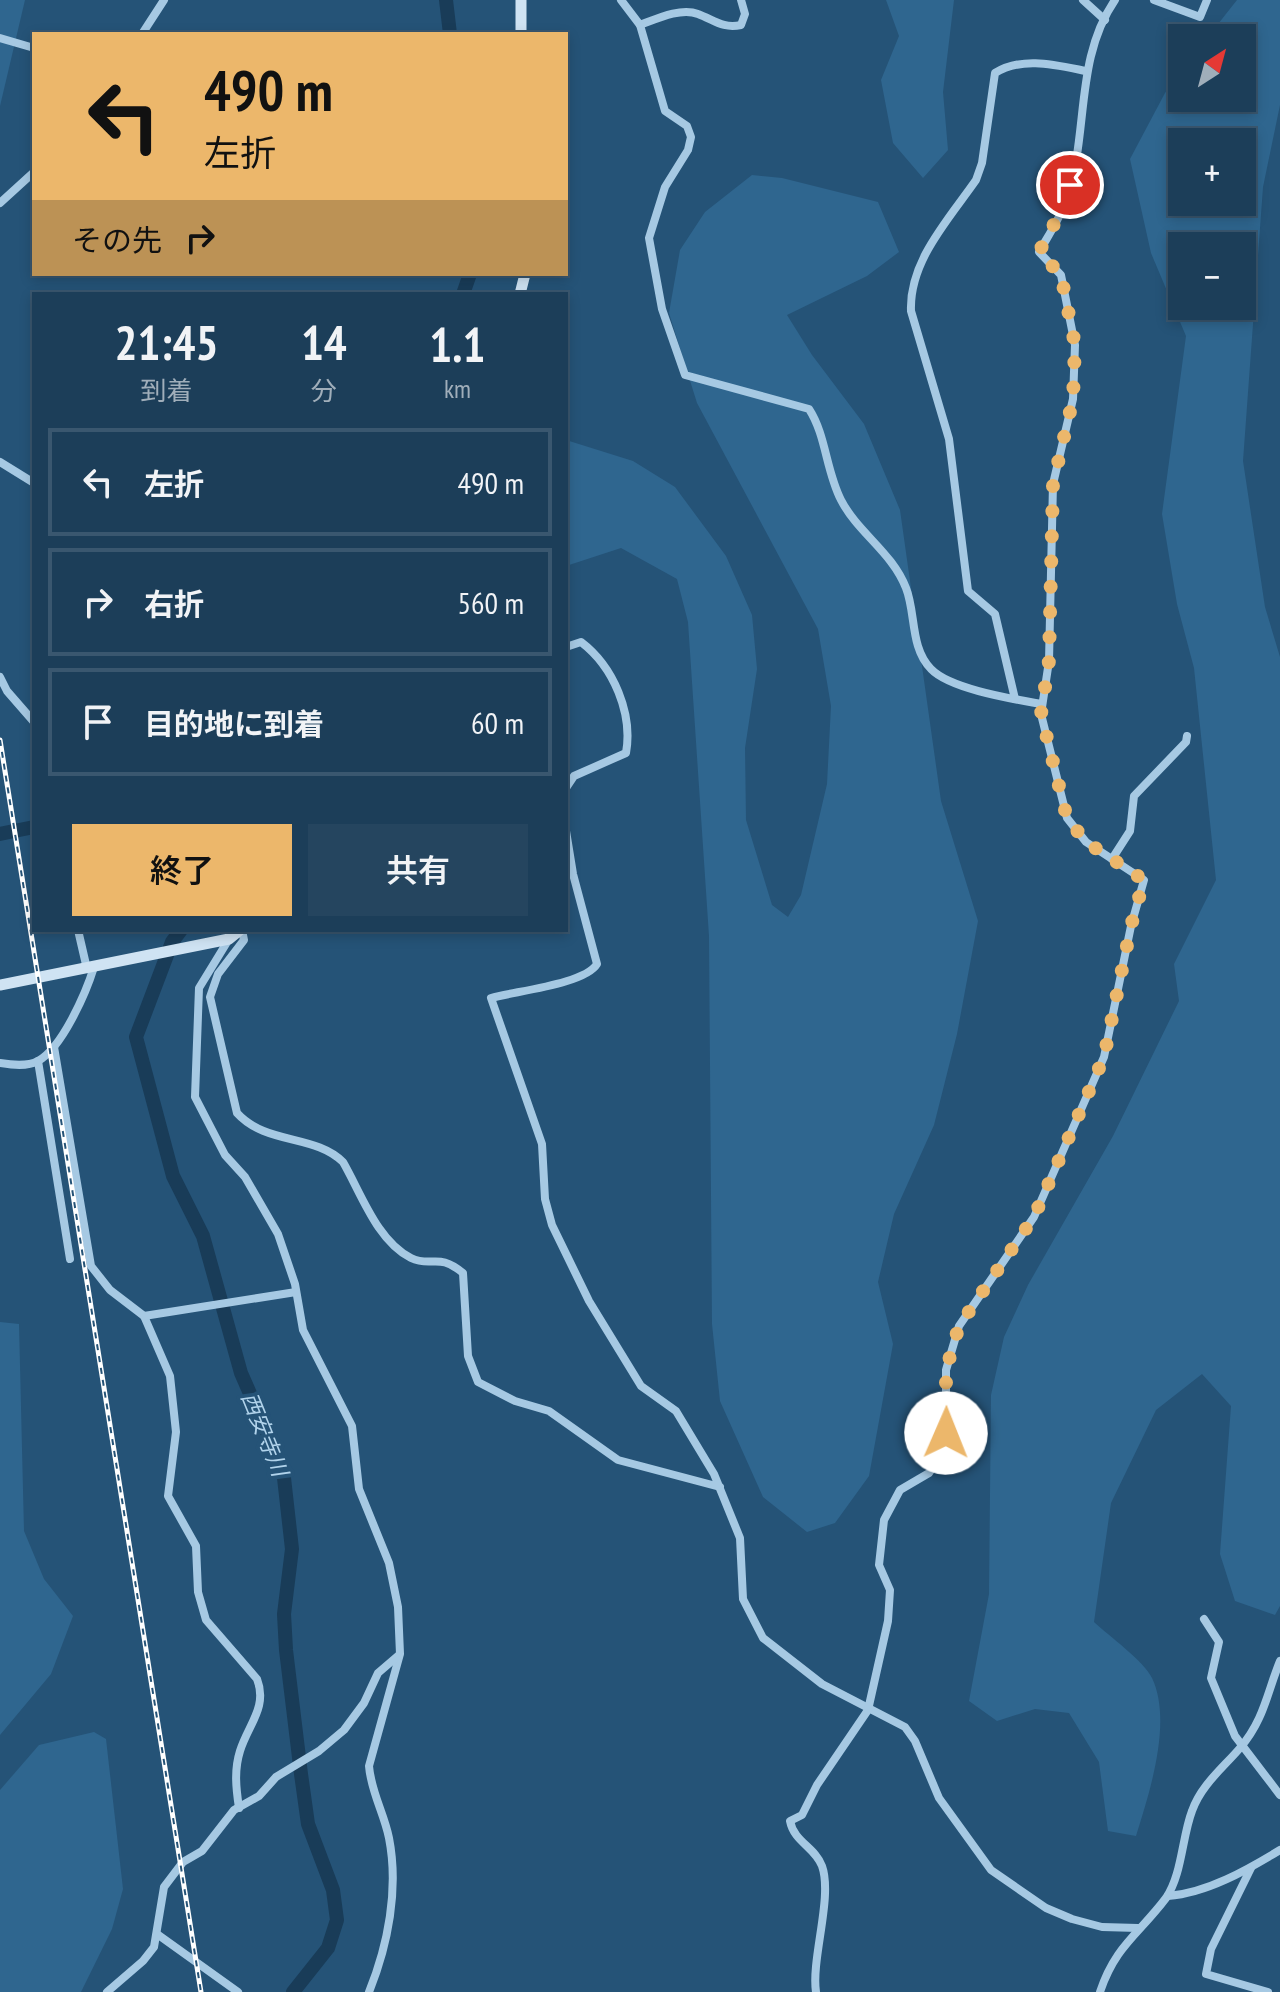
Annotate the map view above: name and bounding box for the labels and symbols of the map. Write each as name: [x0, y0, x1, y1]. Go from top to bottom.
north arrow: [1168, 24, 1256, 112]
pin: [1036, 151, 1104, 219]
water label: 西安寺川: [236, 1388, 295, 1482]
position arrow: [904, 1391, 988, 1475]

